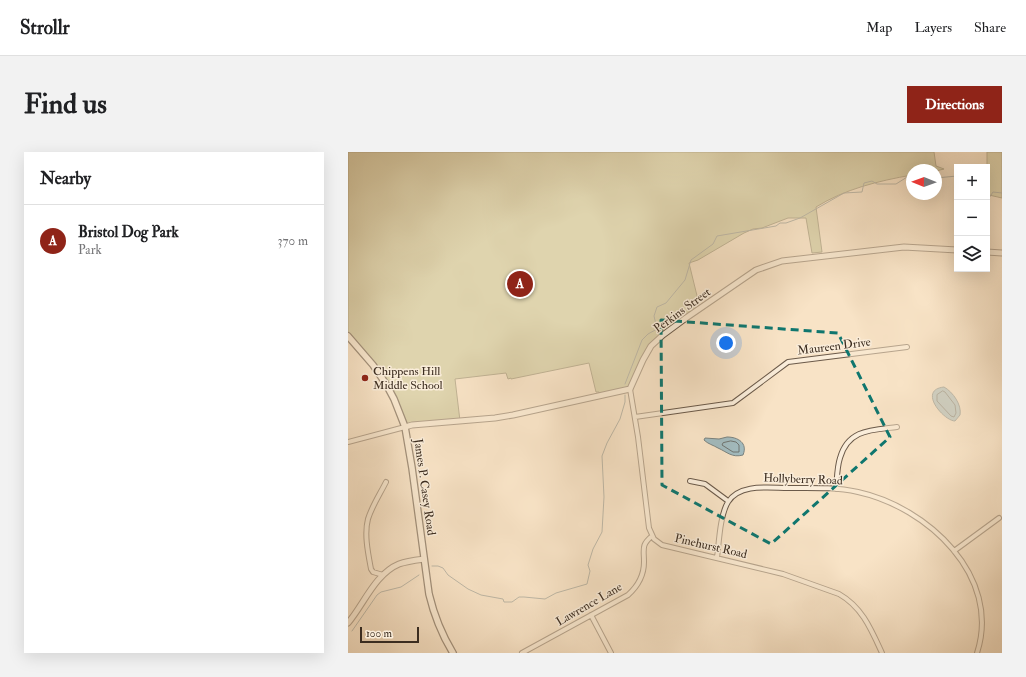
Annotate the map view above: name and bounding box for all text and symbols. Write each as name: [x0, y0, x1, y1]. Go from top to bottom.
text: Strollr: [20, 16, 70, 40]
text: Map: [866, 19, 892, 36]
text: Layers: [914, 19, 952, 36]
text: Share: [974, 19, 1006, 36]
button: Directions: [907, 86, 1002, 123]
text: Find us: [24, 87, 107, 122]
north arrow: [906, 164, 942, 200]
map controls: [954, 164, 990, 272]
button: +: [954, 164, 990, 200]
text: Nearby: [40, 168, 91, 189]
button: −: [954, 200, 990, 236]
text: Bristol Dog Park: [78, 223, 179, 242]
text: A: [49, 233, 57, 249]
text: 370 m: [278, 233, 308, 249]
button: layers: [954, 236, 990, 272]
text: Park: [78, 242, 102, 258]
pin: A: [507, 269, 533, 299]
street label: Perkins Street: [651, 285, 714, 336]
your location: [716, 333, 736, 353]
street label: Maureen Drive: [797, 335, 871, 358]
place label: Chippens Hill Middle School: [373, 364, 443, 393]
marker: Chippens Hill Middle School: [360, 373, 370, 383]
street label: James P. Casey Road: [410, 437, 439, 536]
street label: Hollyberry Road: [763, 471, 843, 488]
street label: Pinehurst Road: [673, 531, 749, 562]
street label: Lawrence Lane: [554, 580, 625, 629]
scale bar: [360, 625, 419, 644]
text: 100 m: [366, 627, 392, 640]

